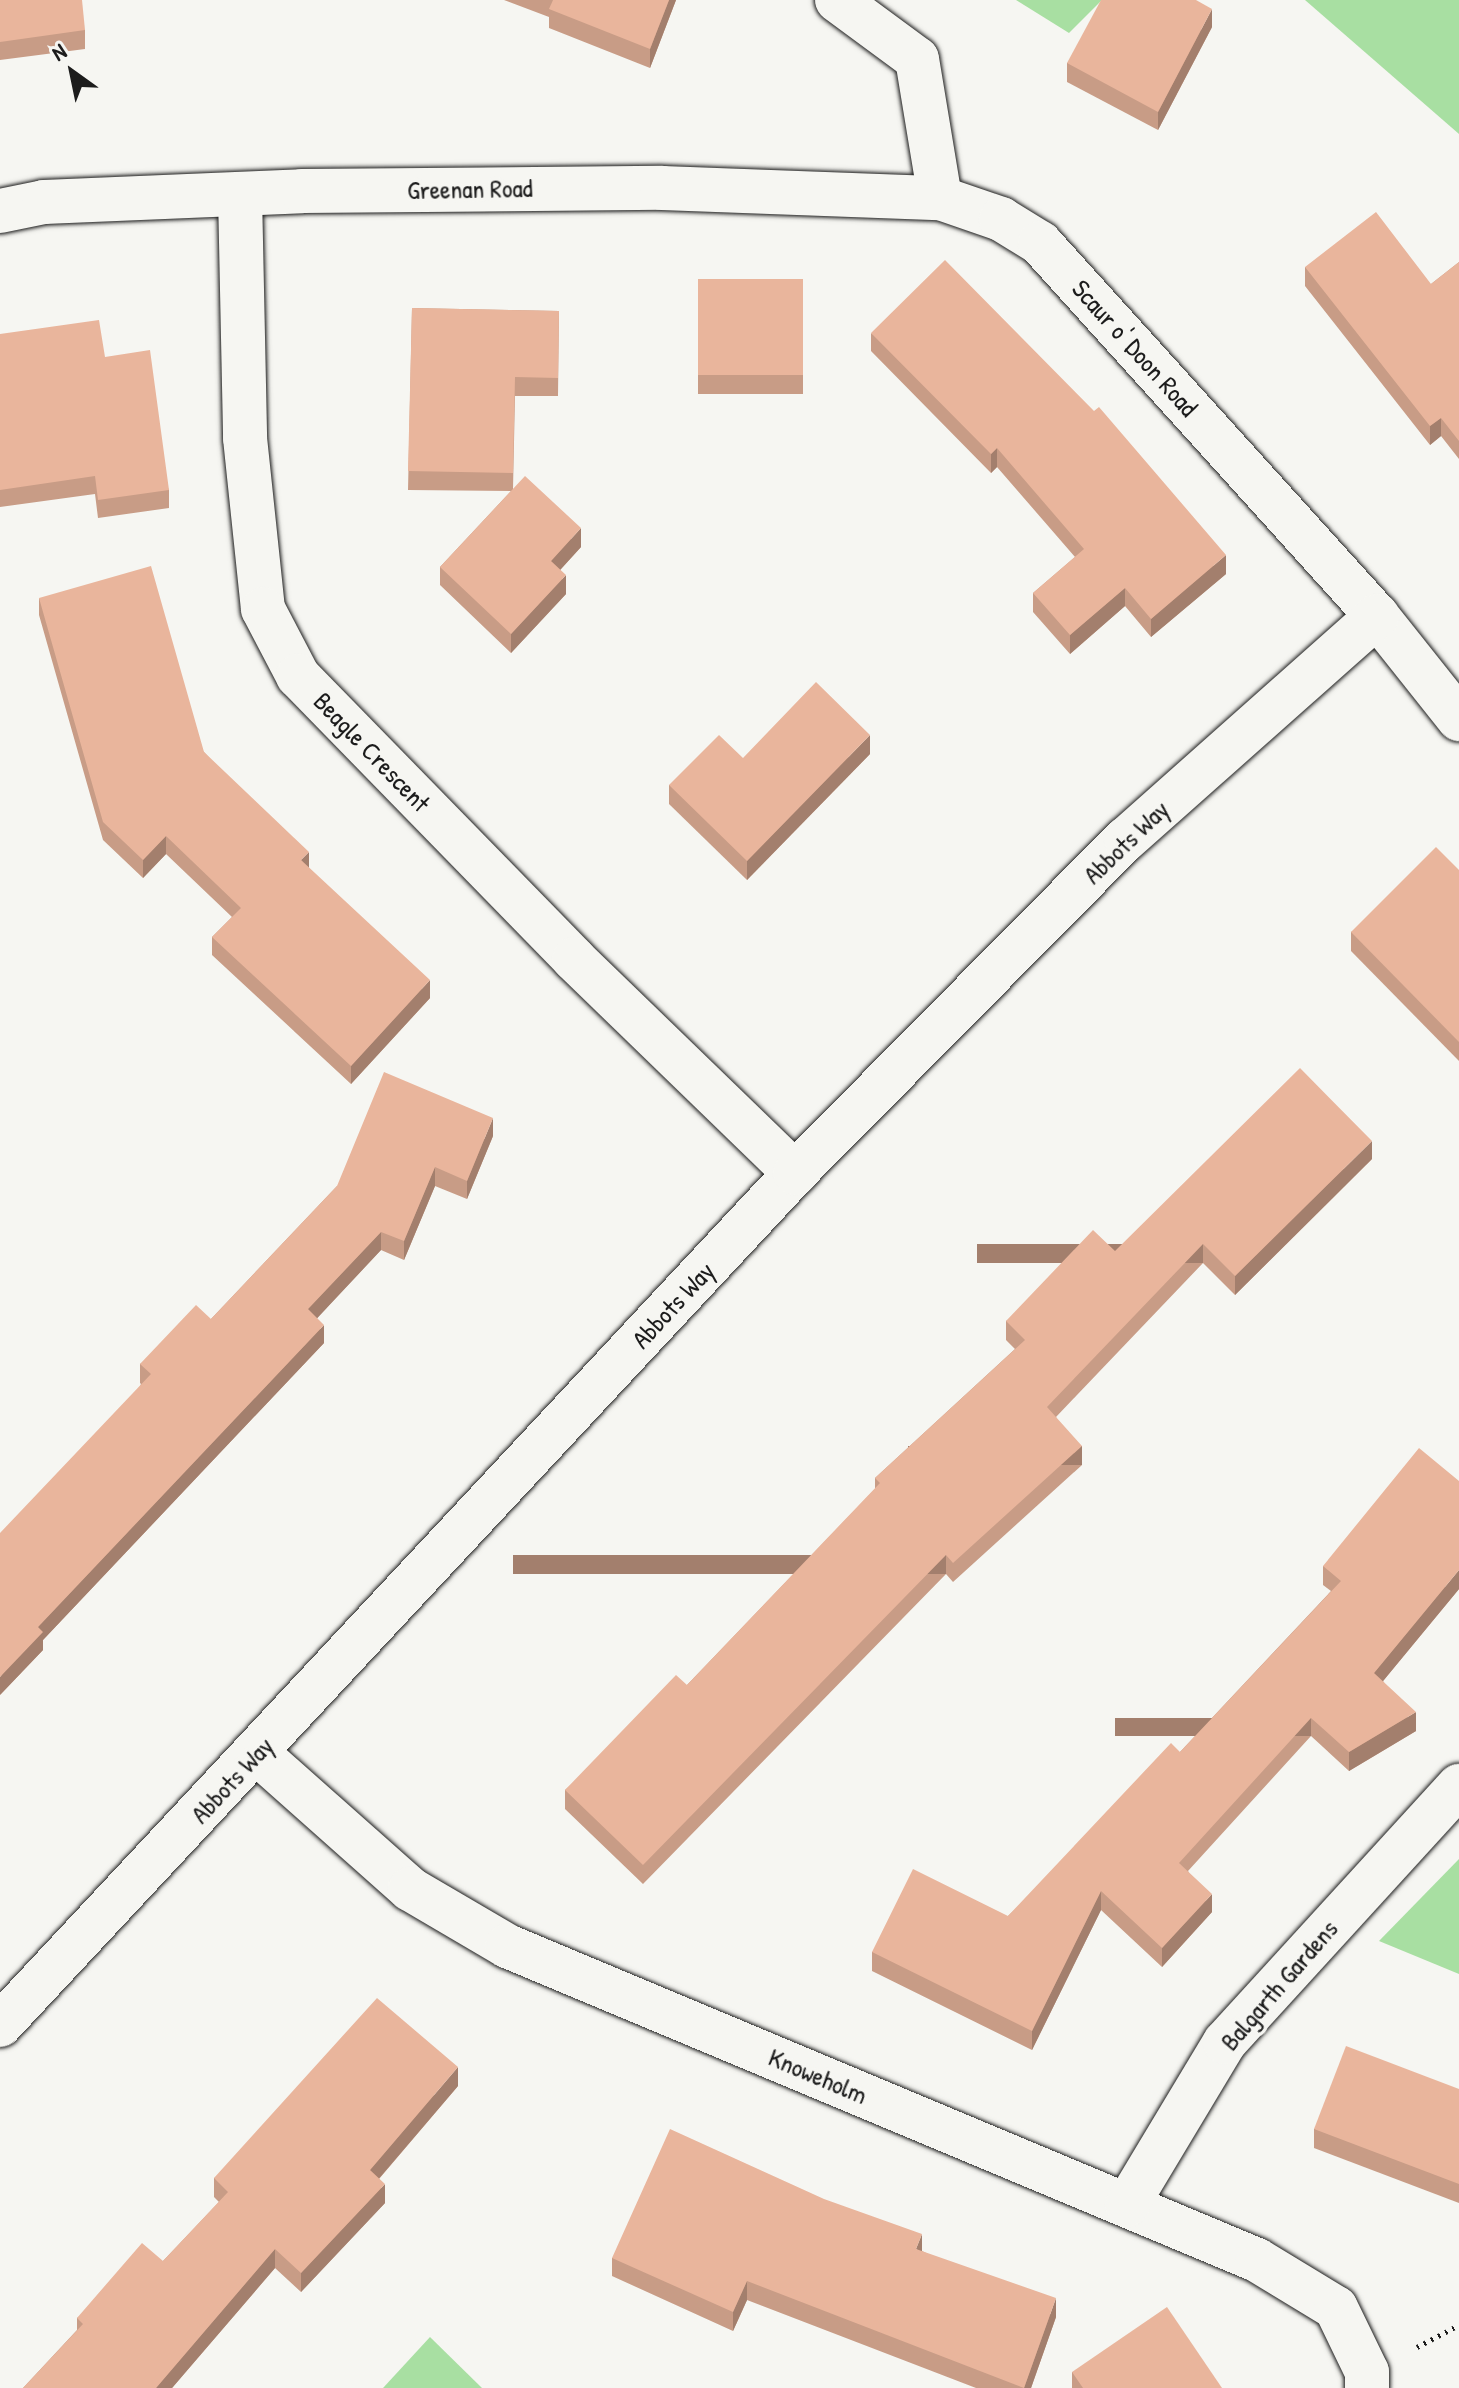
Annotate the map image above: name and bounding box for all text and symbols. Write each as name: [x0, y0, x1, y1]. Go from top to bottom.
north arrow: [32, 32, 112, 112]
text: N: [46, 36, 72, 68]
street label: Greenan Road: [407, 172, 533, 206]
street label: Scaur o' Doon Road: [1066, 273, 1204, 423]
street label: Beagle Crescent: [307, 686, 437, 818]
street label: Abbots Way: [1077, 794, 1175, 890]
street label: Abbots Way: [625, 1255, 721, 1355]
street label: Abbots Way: [184, 1730, 280, 1830]
street label: Balgarth Gardens: [1214, 1913, 1344, 2057]
street label: Knoweholm: [764, 2041, 872, 2111]

